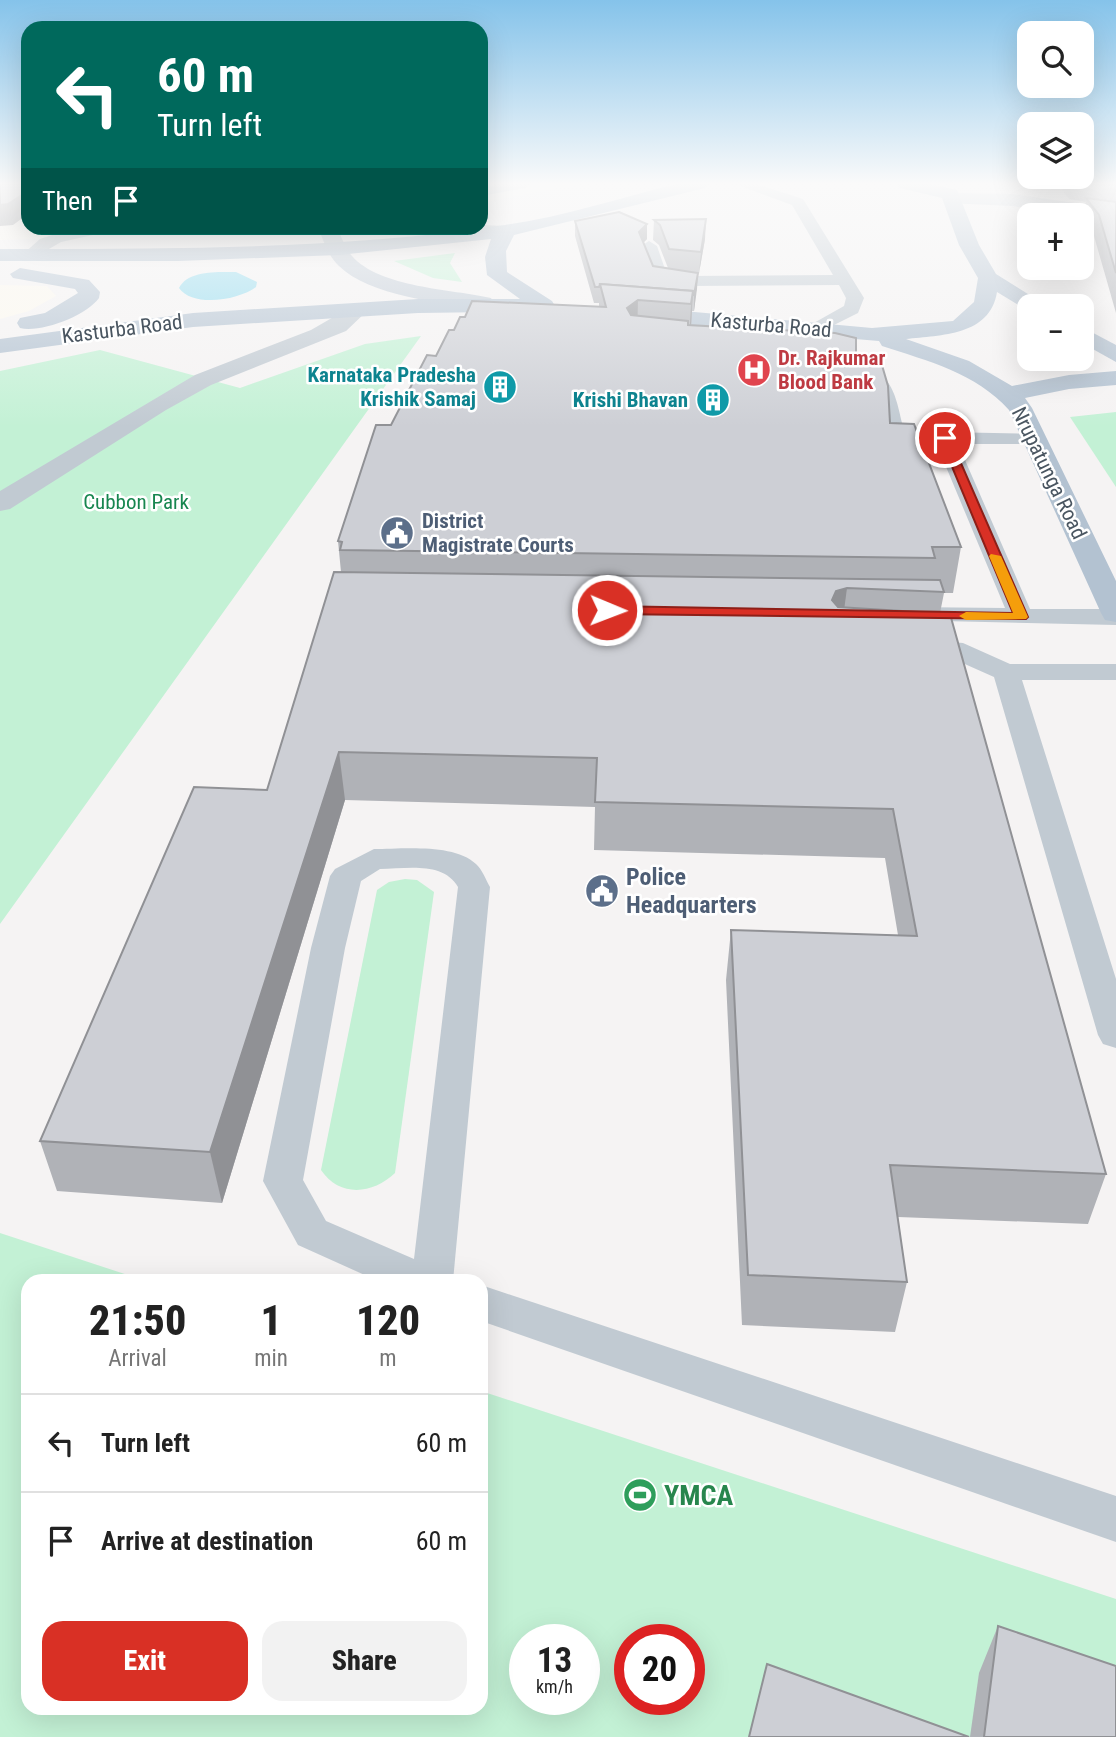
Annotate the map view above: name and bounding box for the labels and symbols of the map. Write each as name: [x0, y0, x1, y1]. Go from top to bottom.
street label: Kasturba Road: [710, 308, 832, 342]
street label: Kasturba Road: [60, 310, 184, 348]
place label: Dr. Rajkumar Blood Bank: [778, 346, 885, 394]
hospital icon: Dr. Rajkumar Blood Bank: [735, 351, 773, 389]
place label: Karnataka Pradesha Krishik Samaj: [308, 363, 476, 411]
building icon: Karnataka Pradesha Krishik Samaj: [481, 368, 519, 406]
building icon: Krishi Bhavan: [694, 381, 732, 419]
place label: Krishi Bhavan: [573, 388, 688, 412]
street label: Nrupatunga Road: [1007, 403, 1091, 543]
pin: [915, 408, 975, 468]
park label: Cubbon Park: [83, 490, 189, 514]
place label: District Magistrate Courts: [422, 509, 574, 557]
public building icon: District Magistrate Courts: [378, 514, 416, 552]
position arrow: [570, 573, 644, 647]
place label: Police Headquarters: [626, 863, 757, 919]
public building icon: Police Headquarters: [583, 872, 621, 910]
sports icon: YMCA: [621, 1476, 659, 1514]
place label: YMCA: [664, 1479, 733, 1512]
speed limit sign: 20: [614, 1624, 705, 1715]

